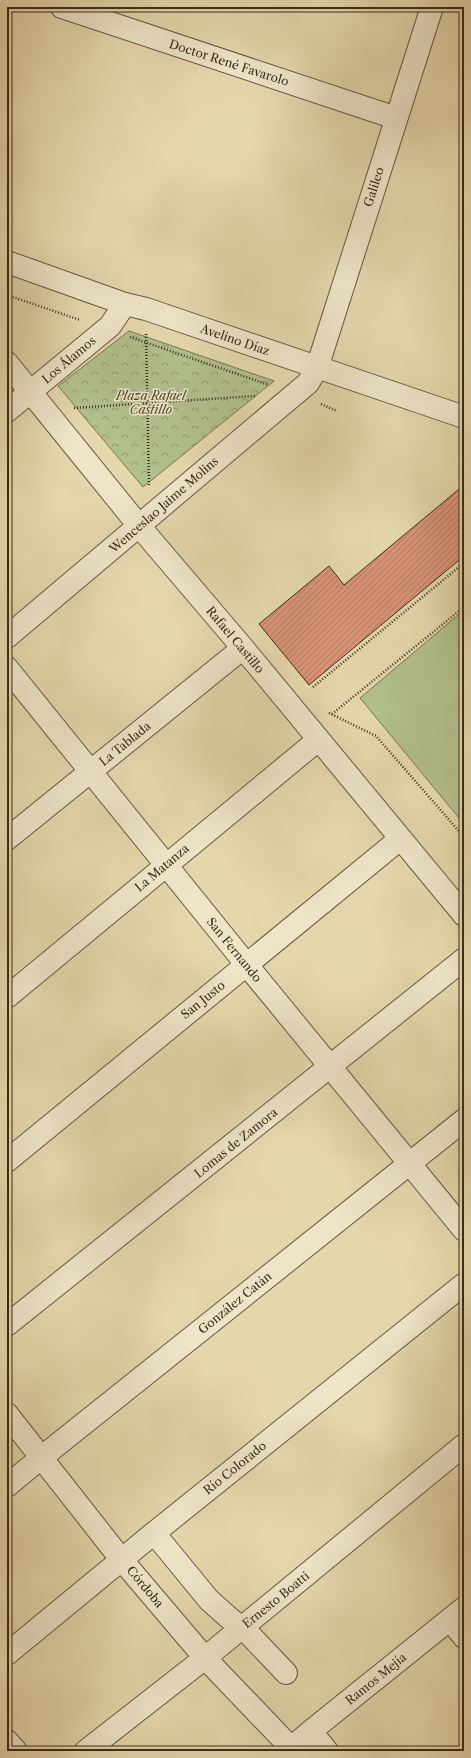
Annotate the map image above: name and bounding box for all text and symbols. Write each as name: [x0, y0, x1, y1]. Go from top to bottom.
street label: Doctor René Favarolo: [167, 36, 291, 89]
street label: Galileo: [360, 165, 387, 209]
street label: Avelino Díaz: [198, 320, 272, 358]
street label: Los Álamos: [38, 332, 99, 386]
park label: Plaza Rafael Castillo: [115, 388, 187, 417]
street label: Wenceslao Jaime Molins: [105, 453, 221, 557]
street label: Rafael Castillo: [203, 603, 268, 676]
street label: La Tablada: [96, 718, 154, 769]
street label: La Matanza: [132, 840, 192, 895]
street label: San Fernando: [204, 914, 265, 985]
street label: San Justo: [178, 977, 228, 1022]
street label: Lomas de Zamora: [191, 1104, 281, 1181]
street label: González Catán: [195, 1268, 275, 1337]
street label: Río Colorado: [200, 1438, 269, 1498]
street label: Córdoba: [124, 1563, 168, 1611]
street label: Ernesto Boatti: [239, 1568, 312, 1631]
street label: Ramos Mejía: [342, 1649, 410, 1708]

